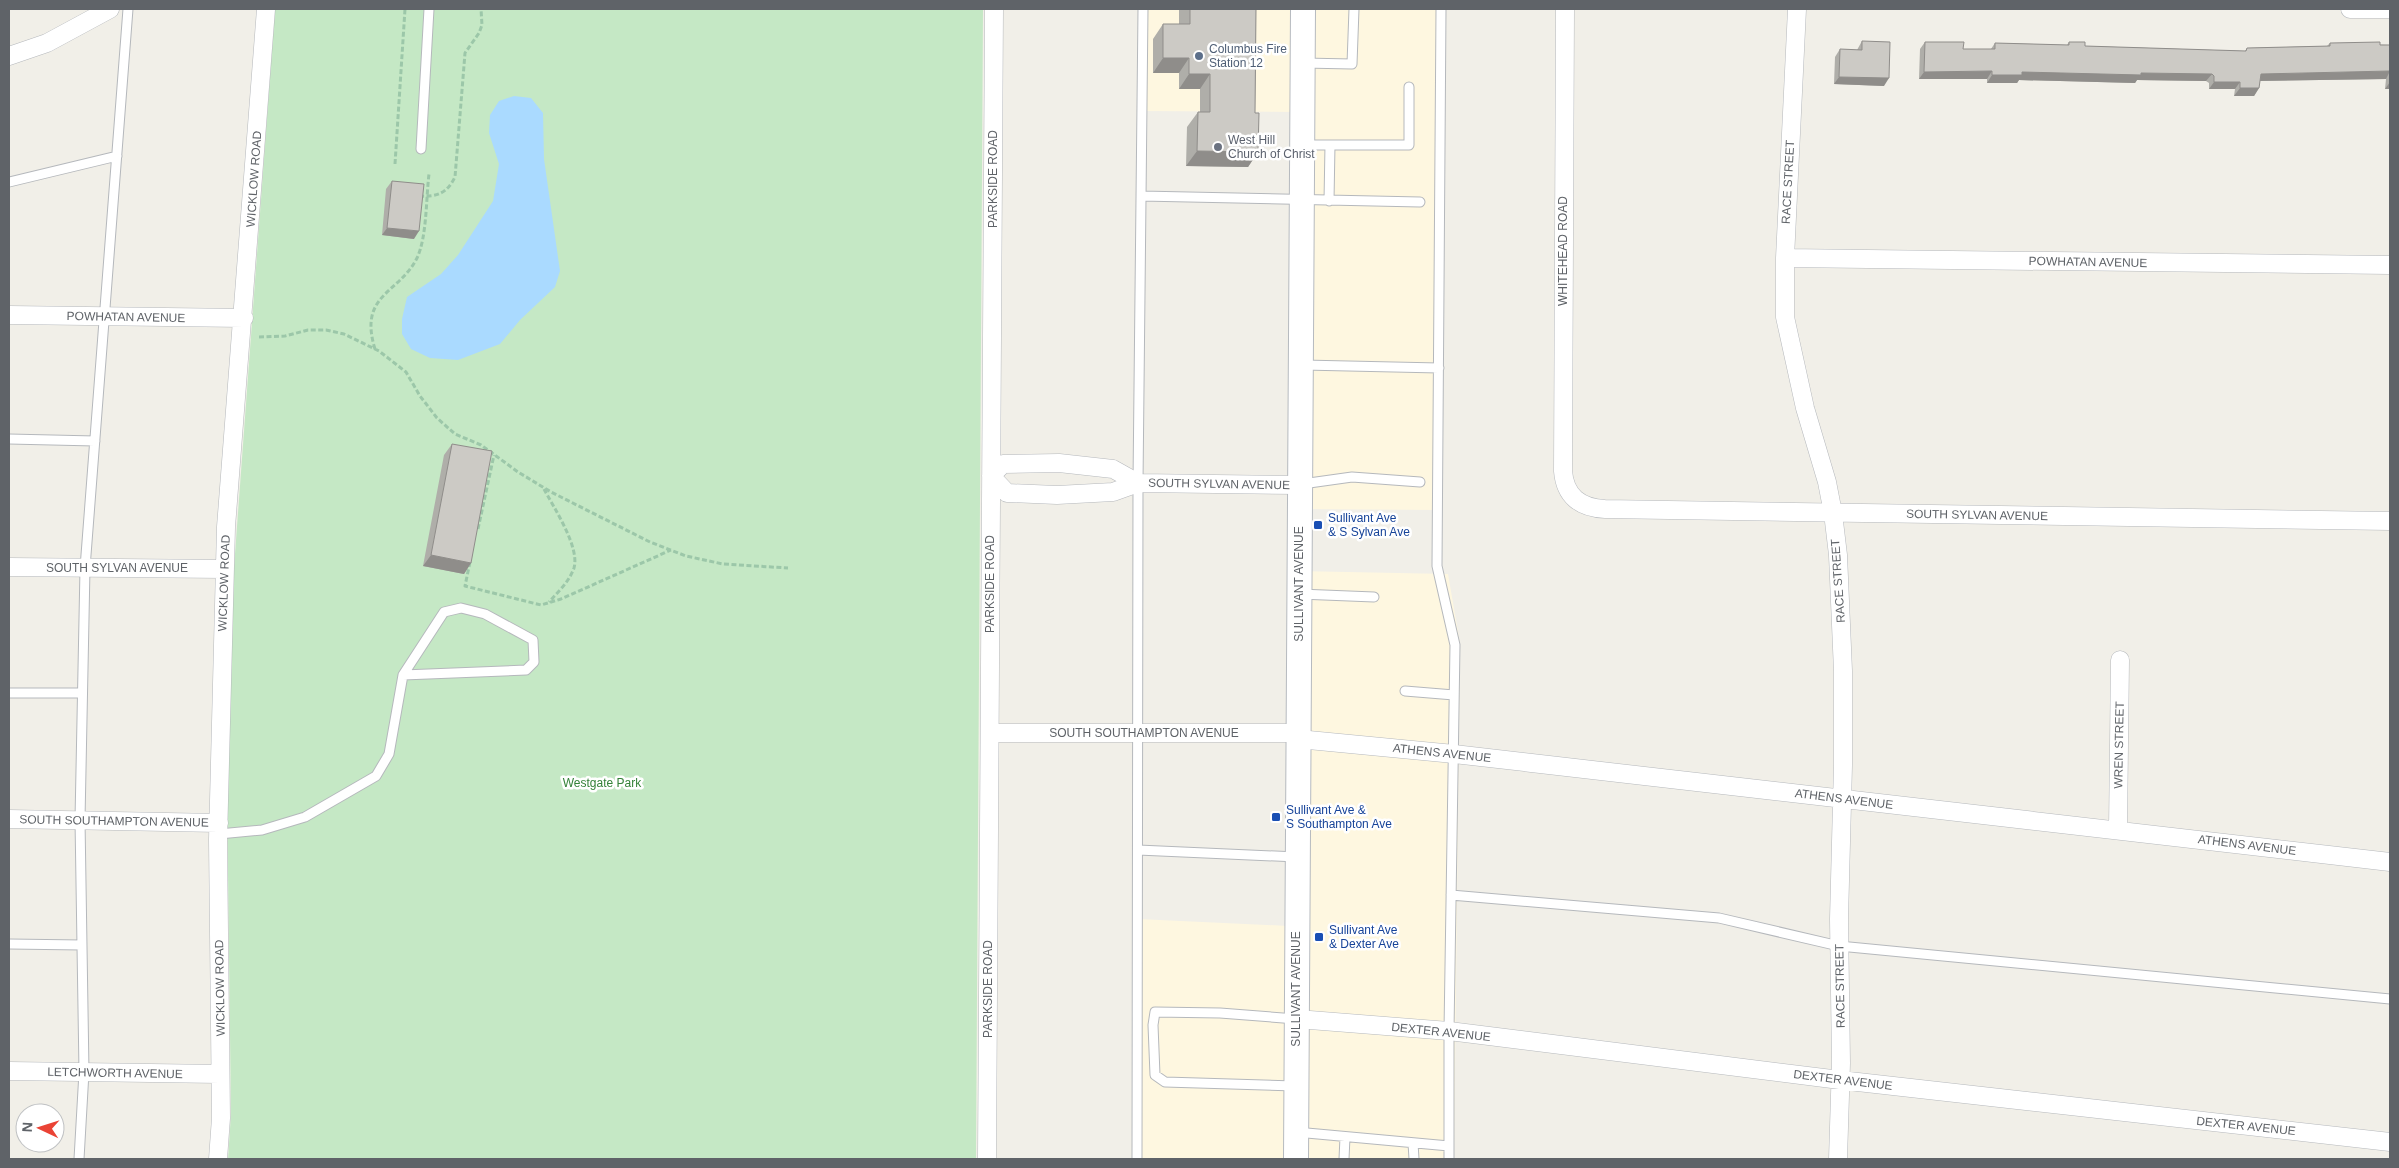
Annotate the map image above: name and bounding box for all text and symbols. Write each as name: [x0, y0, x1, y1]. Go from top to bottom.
place label: Columbus Fire Station 12: [1209, 42, 1287, 70]
marker: Columbus Fire Station 12: [1193, 50, 1205, 62]
street label: WICKLOW ROAD: [244, 130, 264, 228]
street label: PARKSIDE ROAD: [986, 130, 1000, 228]
place label: West Hill Church of Christ: [1228, 133, 1315, 161]
street label: RACE STREET: [1779, 139, 1797, 224]
marker: West Hill Church of Christ: [1212, 141, 1224, 153]
street label: WHITEHEAD ROAD: [1556, 196, 1570, 306]
street label: POWHATAN AVENUE: [2029, 254, 2147, 270]
street label: POWHATAN AVENUE: [67, 309, 185, 325]
street label: SOUTH SYLVAN AVENUE: [1148, 476, 1290, 492]
street label: SOUTH SYLVAN AVENUE: [1906, 507, 2048, 523]
place label: Sullivant Ave & S Sylvan Ave: [1328, 511, 1410, 539]
marker: Sullivant Ave & S Sylvan Ave: [1312, 519, 1324, 531]
street label: SULLIVANT AVENUE: [1292, 526, 1306, 642]
street label: WICKLOW ROAD: [215, 534, 233, 632]
street label: PARKSIDE ROAD: [983, 535, 997, 633]
street label: RACE STREET: [1828, 538, 1848, 623]
street label: SOUTH SYLVAN AVENUE: [46, 561, 188, 575]
street label: WREN STREET: [2111, 701, 2127, 789]
street label: SOUTH SOUTHAMPTON AVENUE: [1049, 726, 1239, 740]
street label: ATHENS AVENUE: [1392, 741, 1492, 765]
park label: Westgate Park: [563, 776, 642, 790]
street label: ATHENS AVENUE: [1794, 786, 1894, 812]
place label: Sullivant Ave & S Southampton Ave: [1286, 803, 1392, 831]
marker: Sullivant Ave & S Southampton Ave: [1270, 811, 1282, 823]
street label: SOUTH SOUTHAMPTON AVENUE: [19, 812, 209, 830]
street label: ATHENS AVENUE: [2197, 832, 2297, 858]
place label: Sullivant Ave & Dexter Ave: [1329, 923, 1399, 951]
street label: SULLIVANT AVENUE: [1289, 931, 1303, 1047]
marker: Sullivant Ave & Dexter Ave: [1313, 931, 1325, 943]
street label: WICKLOW ROAD: [212, 939, 228, 1036]
street label: PARKSIDE ROAD: [981, 940, 995, 1038]
street label: RACE STREET: [1832, 943, 1848, 1028]
street label: DEXTER AVENUE: [1391, 1020, 1491, 1044]
street label: LETCHWORTH AVENUE: [47, 1065, 183, 1081]
street label: DEXTER AVENUE: [1793, 1067, 1893, 1093]
north arrow: [15, 1103, 65, 1153]
street label: DEXTER AVENUE: [2196, 1114, 2296, 1138]
text: N: [19, 1121, 35, 1133]

